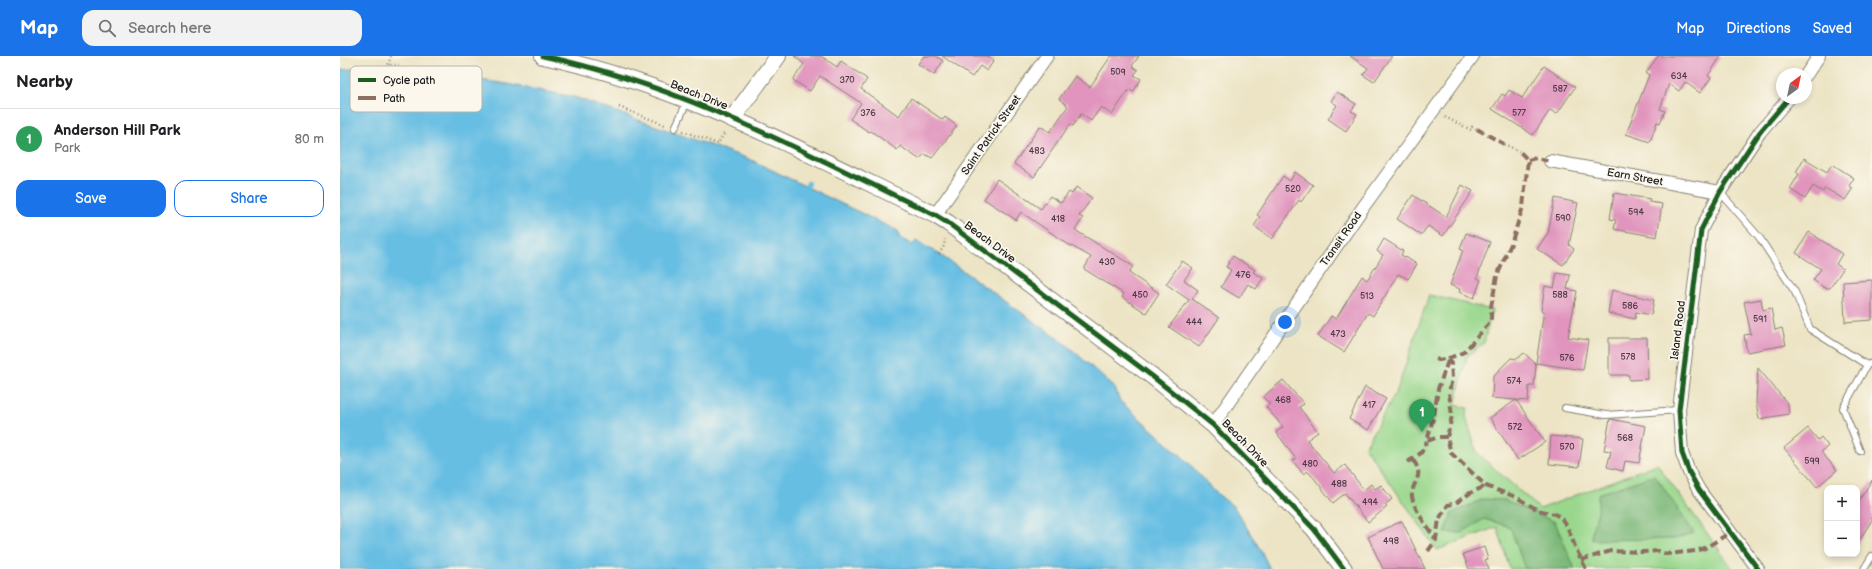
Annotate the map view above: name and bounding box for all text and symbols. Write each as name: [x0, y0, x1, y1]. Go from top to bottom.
search box: [82, 10, 362, 46]
text: Map: [20, 17, 58, 40]
icon: search: [96, 17, 118, 39]
text: Search here: [128, 19, 211, 38]
text: Map: [1676, 20, 1704, 37]
text: Directions: [1726, 20, 1791, 37]
text: Saved: [1813, 20, 1852, 37]
legend: [350, 66, 482, 112]
house number: 509: [1110, 67, 1126, 78]
north arrow: [1776, 68, 1812, 104]
house number: 634: [1671, 71, 1688, 82]
text: Nearby: [16, 72, 73, 92]
text: Cycle path: [383, 74, 435, 87]
house number: 370: [839, 75, 855, 86]
street label: Beach Drive: [668, 78, 730, 113]
house number: 587: [1553, 84, 1568, 95]
text: Path: [383, 92, 405, 105]
street label: Saint Patrick Street: [958, 92, 1024, 178]
house number: 376: [860, 108, 876, 119]
house number: 577: [1512, 108, 1527, 119]
text: Anderson Hill Park: [54, 121, 181, 140]
text: 1: [26, 131, 32, 147]
text: 80 m: [295, 131, 324, 147]
text: Park: [54, 140, 80, 156]
house number: 483: [1029, 146, 1046, 157]
street label: Earn Street: [1606, 166, 1665, 188]
button: Save: [16, 180, 166, 217]
button: Share: [174, 180, 324, 217]
house number: 520: [1285, 184, 1301, 195]
house number: 594: [1628, 207, 1644, 218]
street label: Transit Road: [1318, 209, 1364, 269]
house number: 590: [1555, 213, 1571, 224]
house number: 418: [1051, 214, 1065, 225]
street label: Beach Drive: [962, 218, 1019, 266]
house number: 430: [1099, 257, 1115, 268]
house number: 476: [1235, 270, 1251, 281]
house number: 450: [1132, 290, 1148, 301]
house number: 588: [1552, 290, 1568, 301]
house number: 513: [1360, 291, 1375, 302]
street label: Island Road: [1668, 300, 1688, 360]
house number: 586: [1622, 301, 1638, 312]
your location: [1275, 312, 1295, 332]
house number: 591: [1753, 314, 1767, 325]
house number: 444: [1186, 317, 1203, 328]
house number: 473: [1330, 329, 1346, 340]
house number: 578: [1621, 352, 1635, 363]
house number: 576: [1559, 353, 1575, 364]
house number: 574: [1506, 376, 1522, 387]
house number: 468: [1275, 395, 1291, 406]
pin: 1: [1409, 399, 1435, 432]
house number: 417: [1362, 400, 1376, 411]
street label: Beach Drive: [1219, 417, 1271, 470]
house number: 572: [1508, 422, 1523, 433]
house number: 568: [1617, 433, 1633, 444]
house number: 570: [1560, 442, 1574, 453]
house number: 599: [1804, 456, 1820, 467]
house number: 480: [1302, 459, 1318, 470]
house number: 488: [1331, 479, 1347, 490]
map controls: [1824, 485, 1860, 557]
button: +: [1824, 485, 1860, 521]
house number: 494: [1362, 497, 1379, 508]
button: −: [1824, 521, 1860, 557]
house number: 498: [1383, 536, 1399, 547]

